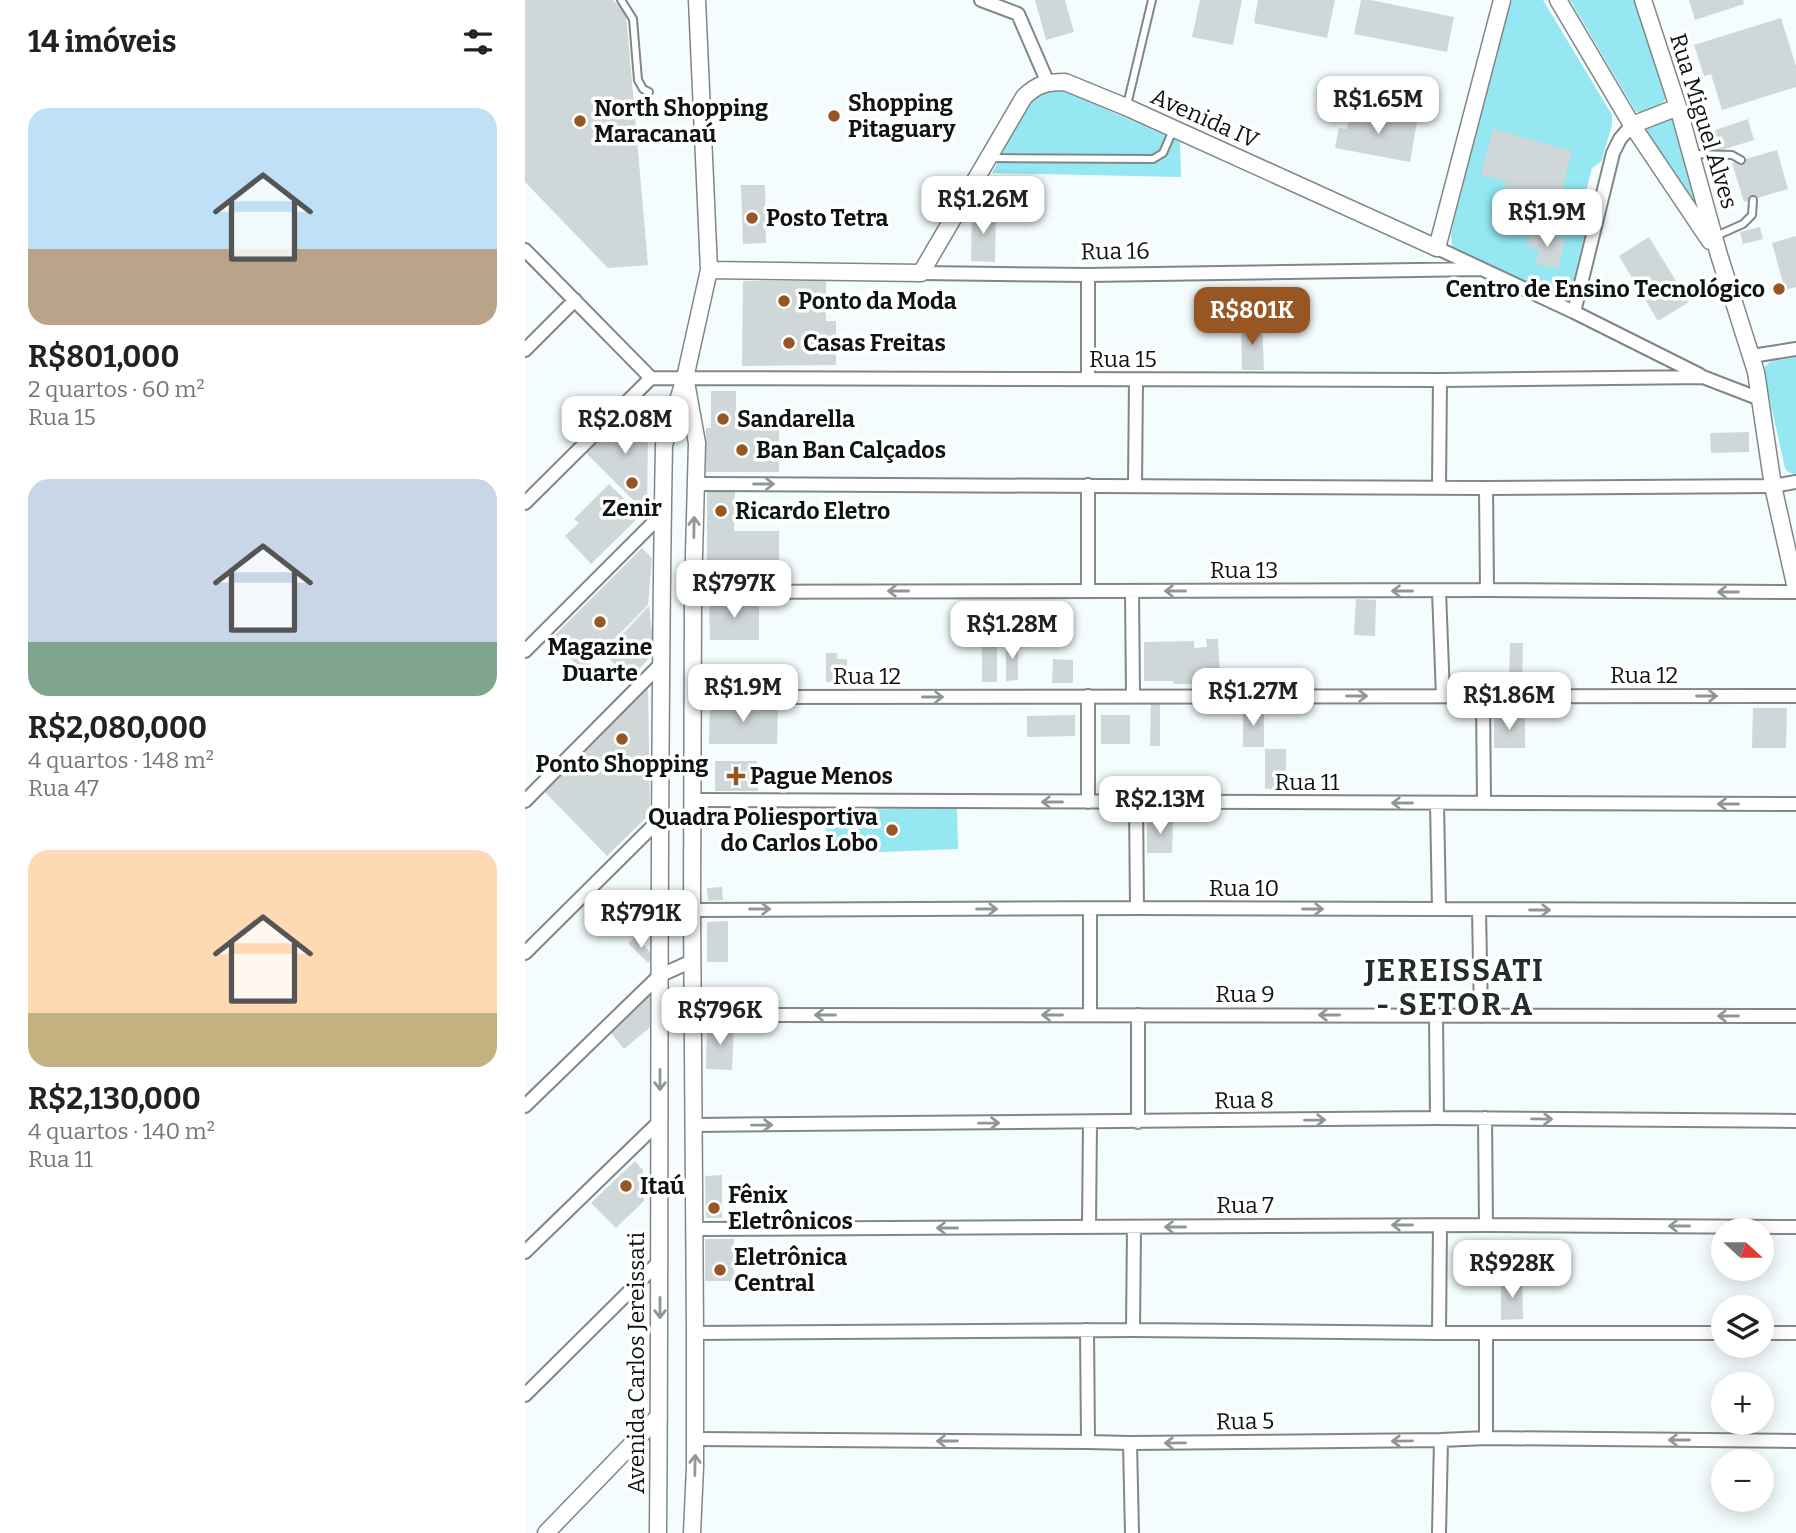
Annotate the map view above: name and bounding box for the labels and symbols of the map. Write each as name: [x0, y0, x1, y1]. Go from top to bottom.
street label: Rua Miguel Alves: [1664, 30, 1744, 212]
pin: R$1.65M: [1313, 76, 1443, 136]
street label: Avenida IV: [1147, 82, 1263, 154]
place label: Shopping Pitaguary: [848, 89, 956, 143]
place label: North Shopping Maracanaú: [594, 94, 768, 148]
marker: Shopping Pitaguary: [826, 108, 842, 124]
marker: North Shopping Maracanaú: [572, 113, 588, 129]
pin: R$1.26M: [918, 176, 1048, 236]
pin: R$1.9M: [1490, 190, 1604, 249]
place label: Posto Tetra: [766, 204, 889, 232]
marker: Posto Tetra: [744, 210, 760, 226]
street label: Rua 16: [1080, 236, 1150, 266]
place label: Centro de Ensino Tecnológico: [1445, 275, 1765, 303]
marker: Centro de Ensino Tecnológico: [1771, 281, 1787, 297]
place label: Ponto da Moda: [798, 287, 957, 315]
pin: R$801K: [1195, 288, 1309, 347]
marker: Ponto da Moda: [776, 293, 792, 309]
place label: Casas Freitas: [803, 329, 946, 357]
marker: Casas Freitas: [781, 335, 797, 351]
street label: Rua 15: [1089, 345, 1157, 373]
pin: R$2.08M: [560, 396, 690, 456]
place label: Sandarella: [737, 405, 855, 433]
marker: Sandarella: [715, 411, 731, 427]
place label: Ban Ban Calçados: [756, 436, 946, 464]
marker: Ban Ban Calçados: [734, 442, 750, 458]
marker: Zenir: [624, 475, 640, 491]
one-way arrow: [752, 477, 775, 491]
place label: Zenir: [602, 494, 662, 522]
place label: Ricardo Eletro: [735, 497, 890, 525]
marker: Ricardo Eletro: [713, 503, 729, 519]
one-way arrow: [688, 516, 701, 539]
street label: Rua 13: [1210, 556, 1278, 584]
pin: R$797K: [677, 560, 791, 620]
one-way arrow: [887, 584, 910, 598]
one-way arrow: [1164, 584, 1187, 598]
one-way arrow: [1391, 584, 1414, 598]
one-way arrow: [1717, 585, 1740, 599]
pin: R$1.28M: [947, 602, 1077, 661]
marker: Magazine Duarte: [592, 614, 608, 630]
place label: Magazine Duarte: [548, 633, 652, 687]
street label: Rua 12: [1610, 661, 1678, 689]
street label: Rua 12: [833, 662, 901, 690]
pin: R$1.9M: [686, 664, 800, 724]
pin: R$1.27M: [1188, 668, 1318, 728]
pin: R$1.86M: [1444, 672, 1574, 732]
one-way arrow: [1345, 689, 1368, 703]
one-way arrow: [1695, 689, 1718, 703]
one-way arrow: [922, 690, 945, 703]
marker: Ponto Shopping: [614, 731, 630, 747]
place label: Ponto Shopping: [536, 750, 708, 778]
place label: Pague Menos: [750, 762, 893, 790]
marker: Pague Menos: [728, 768, 744, 784]
street label: Rua 11: [1275, 768, 1340, 796]
pin: R$2.13M: [1095, 776, 1225, 836]
one-way arrow: [1041, 795, 1064, 808]
one-way arrow: [1391, 796, 1414, 810]
one-way arrow: [1717, 797, 1740, 811]
place label: Quadra Poliesportiva do Carlos Lobo: [648, 803, 878, 857]
marker: Quadra Poliesportiva do Carlos Lobo: [884, 822, 900, 838]
street label: Rua 10: [1209, 874, 1279, 902]
pin: R$791K: [584, 890, 698, 950]
one-way arrow: [748, 902, 771, 916]
one-way arrow: [976, 902, 999, 916]
one-way arrow: [1301, 902, 1324, 916]
one-way arrow: [1529, 903, 1552, 917]
district label: JEREISSATI - SETOR A: [1363, 953, 1545, 1023]
street label: Rua 9: [1215, 980, 1275, 1008]
pin: R$796K: [663, 988, 777, 1047]
one-way arrow: [814, 1008, 837, 1022]
one-way arrow: [1041, 1008, 1064, 1022]
one-way arrow: [1318, 1008, 1341, 1022]
one-way arrow: [1717, 1009, 1740, 1023]
one-way arrow: [653, 1068, 667, 1091]
street label: Rua 8: [1214, 1085, 1274, 1115]
one-way arrow: [1530, 1112, 1553, 1126]
one-way arrow: [1303, 1113, 1326, 1127]
one-way arrow: [977, 1116, 1000, 1130]
one-way arrow: [750, 1118, 773, 1132]
place label: Itaú: [640, 1172, 685, 1200]
marker: Itaú: [618, 1178, 634, 1194]
place label: Fênix Eletrônicos: [728, 1181, 853, 1235]
street label: Rua 7: [1216, 1191, 1274, 1219]
marker: Fênix Eletrônicos: [706, 1200, 722, 1216]
one-way arrow: [1391, 1218, 1414, 1232]
north arrow: [1711, 1218, 1775, 1281]
one-way arrow: [1668, 1219, 1691, 1233]
one-way arrow: [1164, 1220, 1187, 1234]
one-way arrow: [936, 1221, 959, 1234]
street label: Avenida Carlos Jereissati: [622, 1232, 650, 1494]
pin: R$928K: [1455, 1240, 1569, 1300]
place label: Eletrônica Central: [734, 1243, 847, 1297]
marker: Eletrônica Central: [712, 1262, 728, 1278]
one-way arrow: [653, 1296, 666, 1319]
street label: Rua 5: [1216, 1406, 1274, 1436]
one-way arrow: [1668, 1433, 1691, 1447]
one-way arrow: [936, 1434, 959, 1447]
one-way arrow: [1391, 1434, 1414, 1448]
one-way arrow: [1164, 1436, 1187, 1450]
one-way arrow: [688, 1454, 701, 1477]

